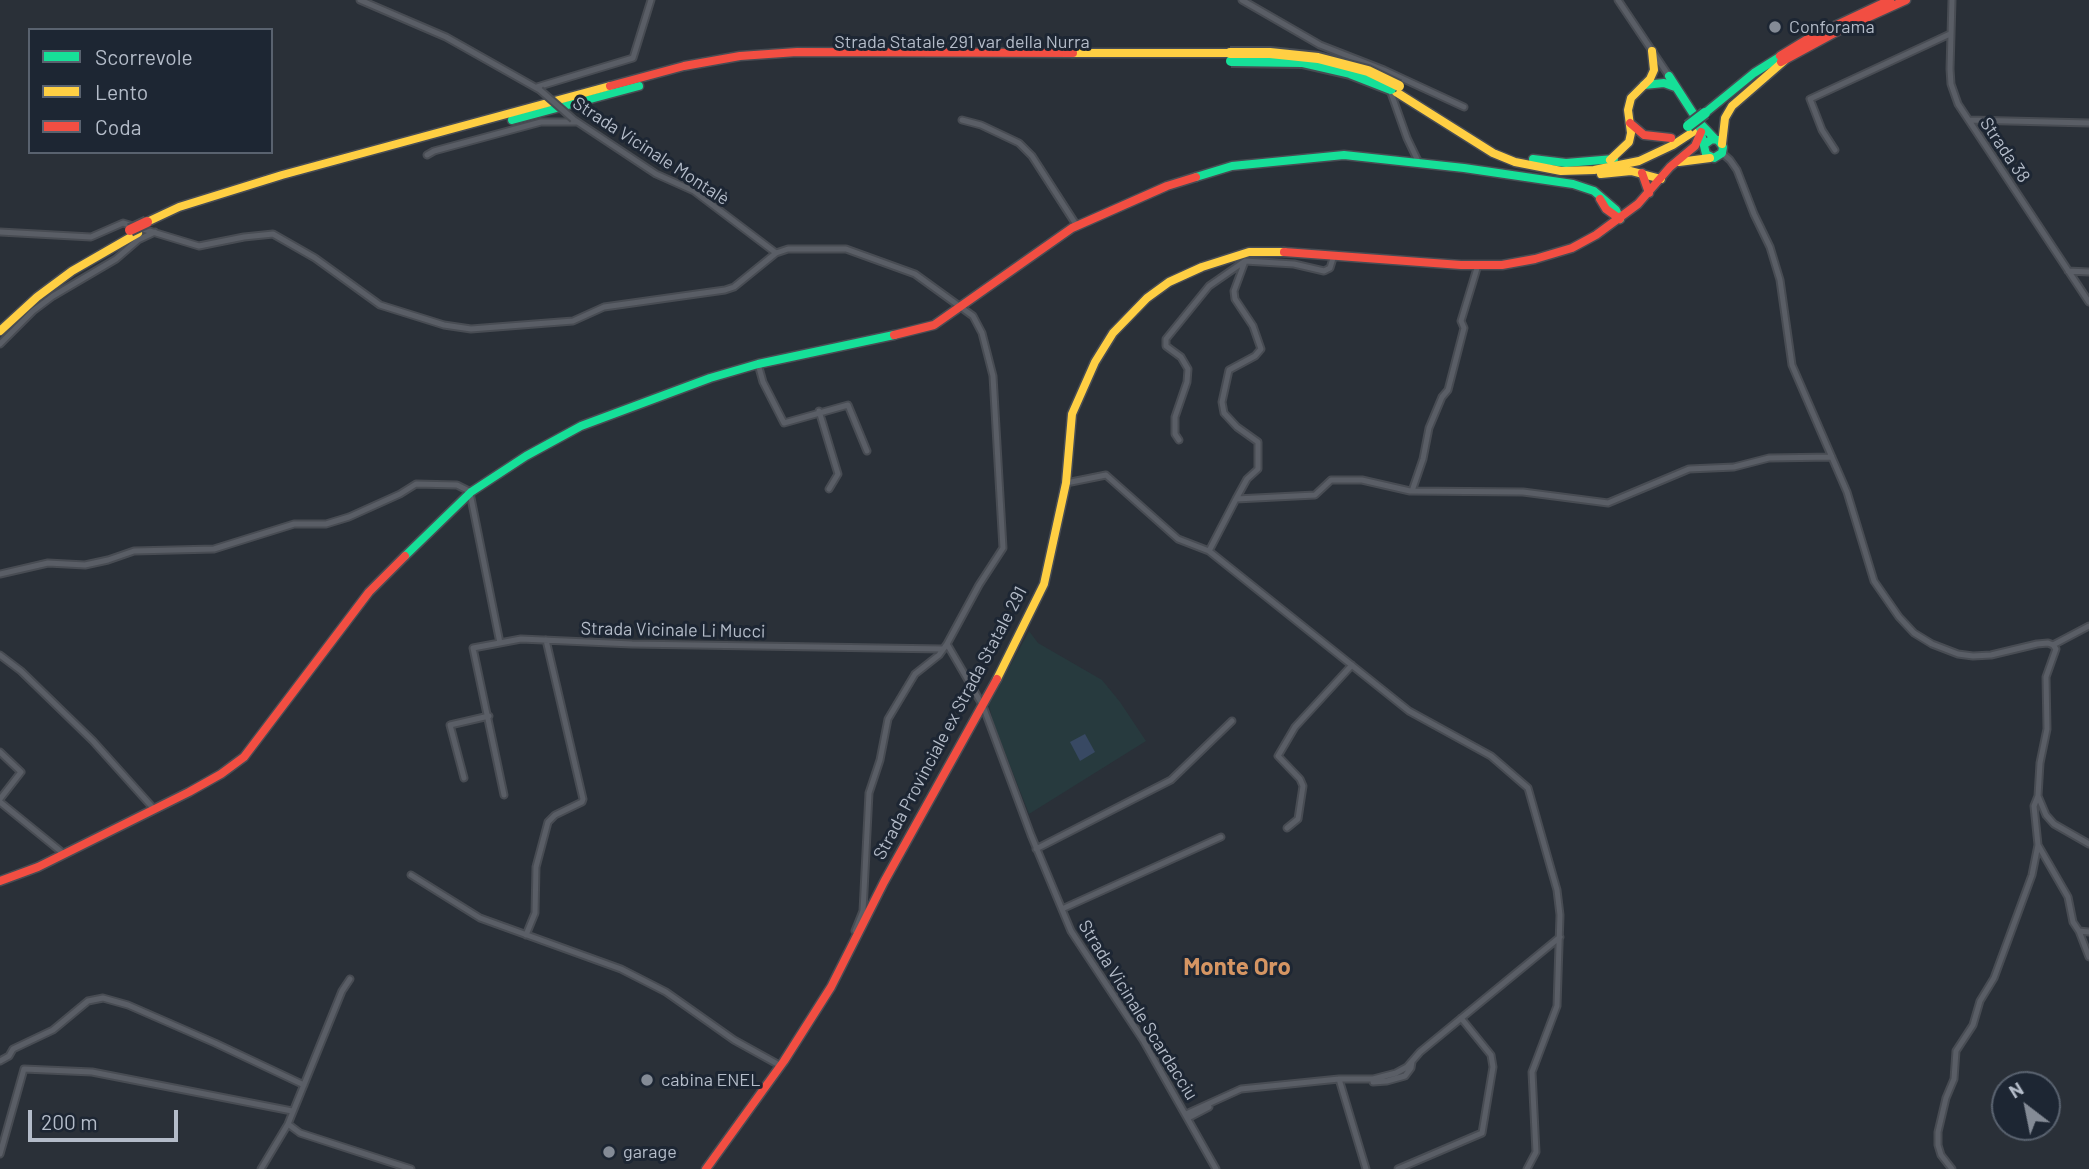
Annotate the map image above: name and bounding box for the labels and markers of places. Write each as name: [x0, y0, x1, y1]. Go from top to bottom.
place label: Conforama: [1789, 16, 1875, 38]
marker: Conforama: [1767, 19, 1783, 35]
place label: cabina ENEL: [661, 1069, 760, 1091]
marker: cabina ENEL: [639, 1072, 655, 1088]
place label: garage: [623, 1141, 677, 1163]
marker: garage: [601, 1144, 617, 1160]

